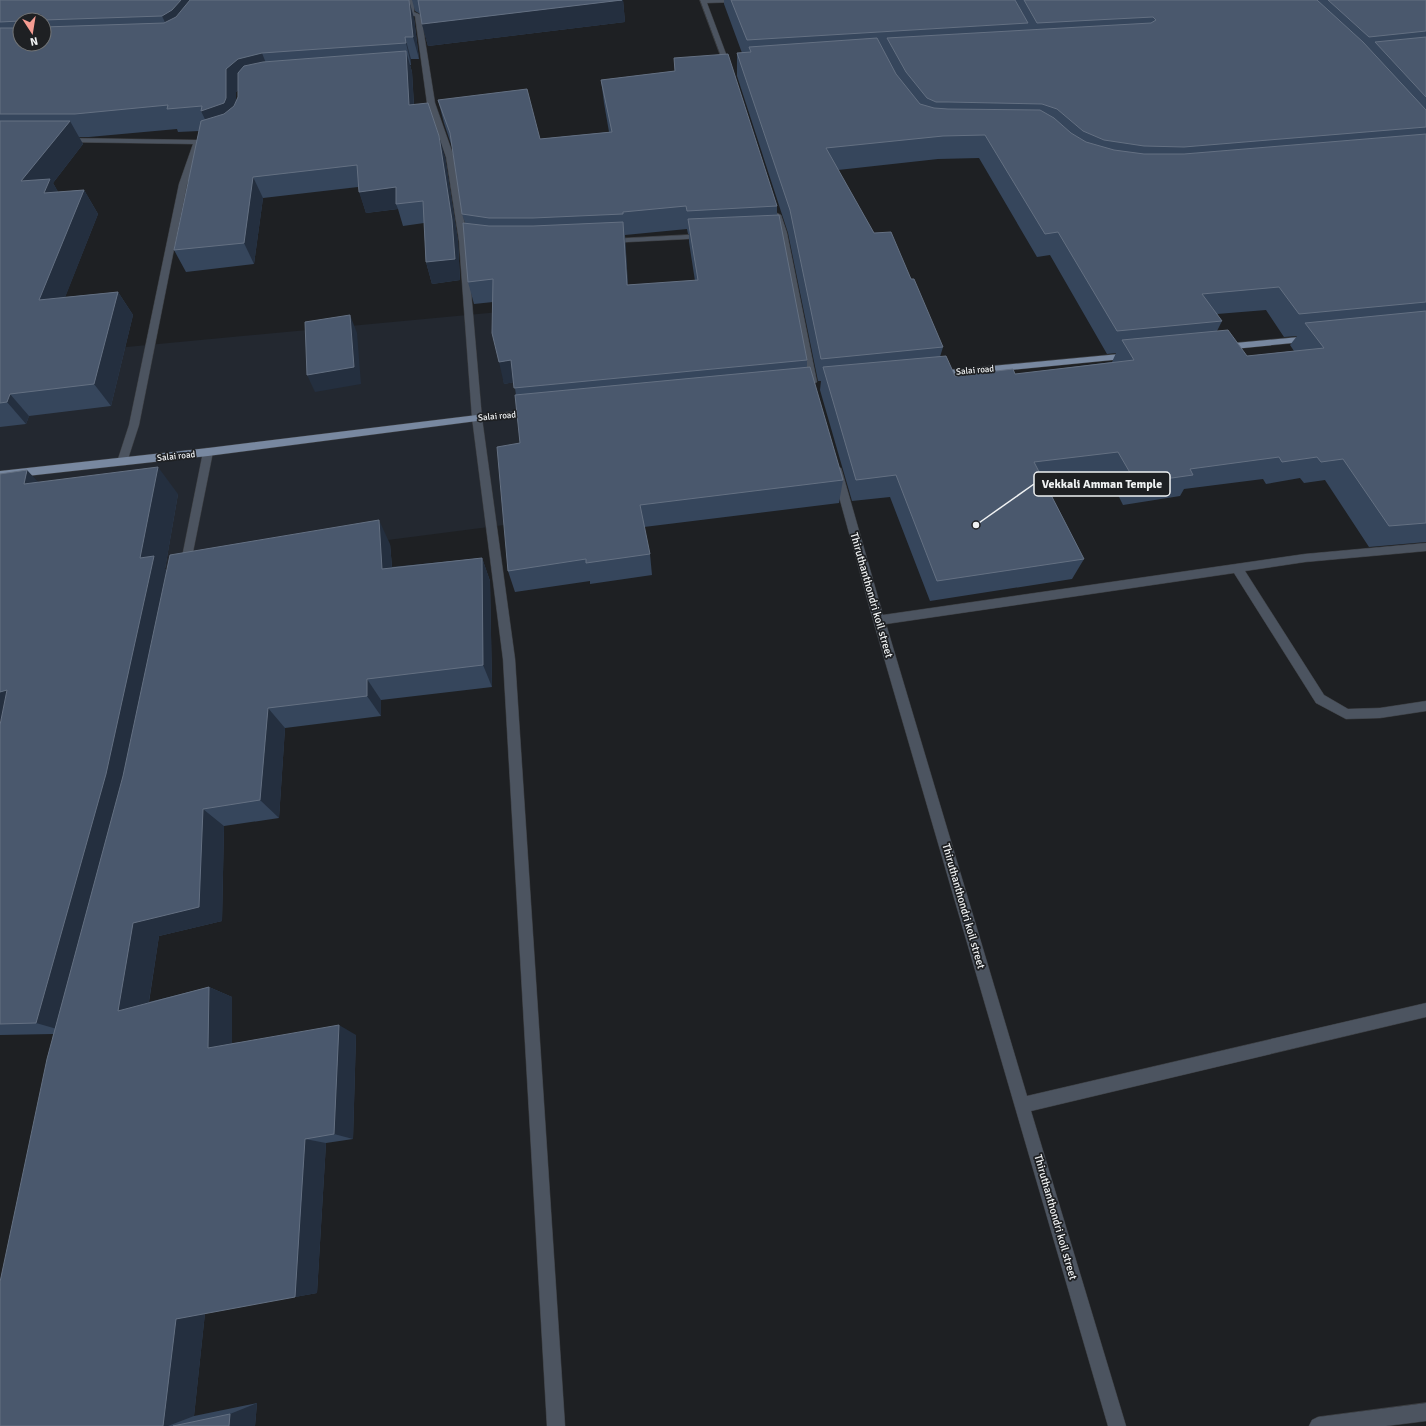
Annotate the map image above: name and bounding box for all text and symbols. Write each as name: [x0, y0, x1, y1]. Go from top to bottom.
north arrow: [12, 12, 52, 52]
text: N: [29, 34, 39, 48]
street label: Salai road: [955, 363, 995, 378]
street label: Salai road: [477, 409, 517, 424]
street label: Salai road: [156, 449, 196, 464]
callout: Vekkali Amman Temple: [1034, 472, 1170, 496]
text: Vekkali Amman Temple: [1042, 477, 1162, 492]
street label: Thiruthanthondri koil street: [847, 531, 896, 660]
street label: Thiruthanthondri koil street: [939, 842, 988, 971]
street label: Thiruthanthondri koil street: [1031, 1153, 1080, 1282]

